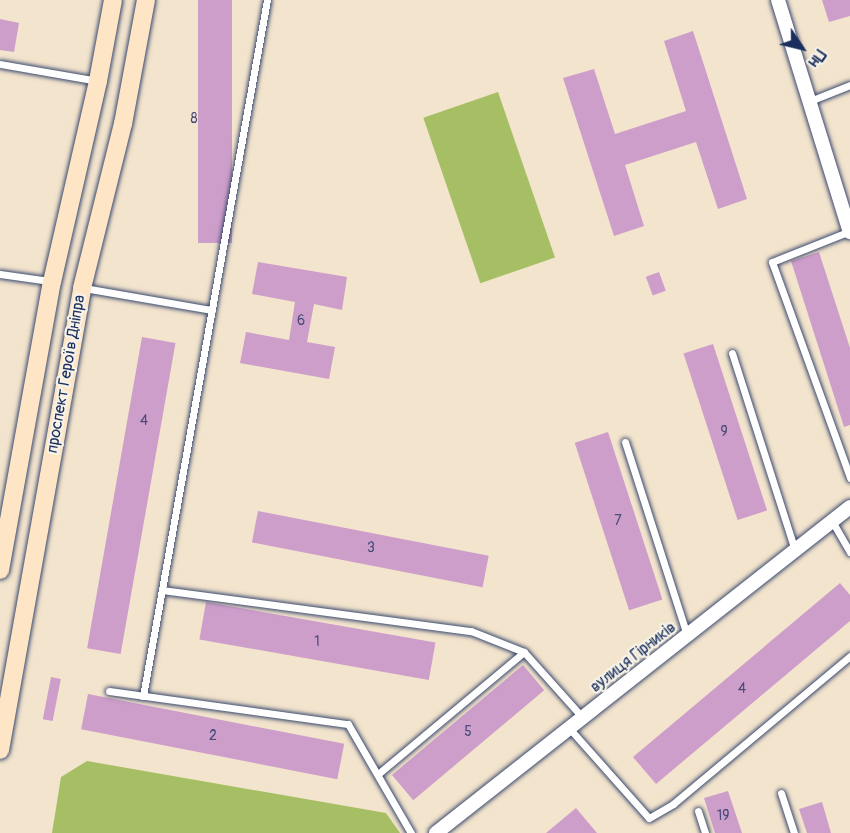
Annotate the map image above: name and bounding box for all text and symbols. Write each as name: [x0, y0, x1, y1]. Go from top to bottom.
north arrow: [772, 18, 832, 78]
text: Пн: [804, 45, 830, 71]
house number: 8: [190, 111, 198, 127]
street label: проспект Героїв Дніпра: [43, 293, 89, 455]
house number: 6: [297, 313, 305, 329]
house number: 4: [140, 413, 148, 429]
house number: 9: [720, 424, 728, 440]
house number: 7: [614, 513, 622, 529]
house number: 3: [367, 540, 375, 556]
street label: вулиця Гірників: [586, 618, 680, 696]
house number: 1: [314, 634, 320, 650]
house number: 4: [738, 681, 746, 697]
house number: 5: [464, 724, 472, 740]
house number: 2: [209, 728, 217, 744]
house number: 19: [717, 808, 729, 824]

